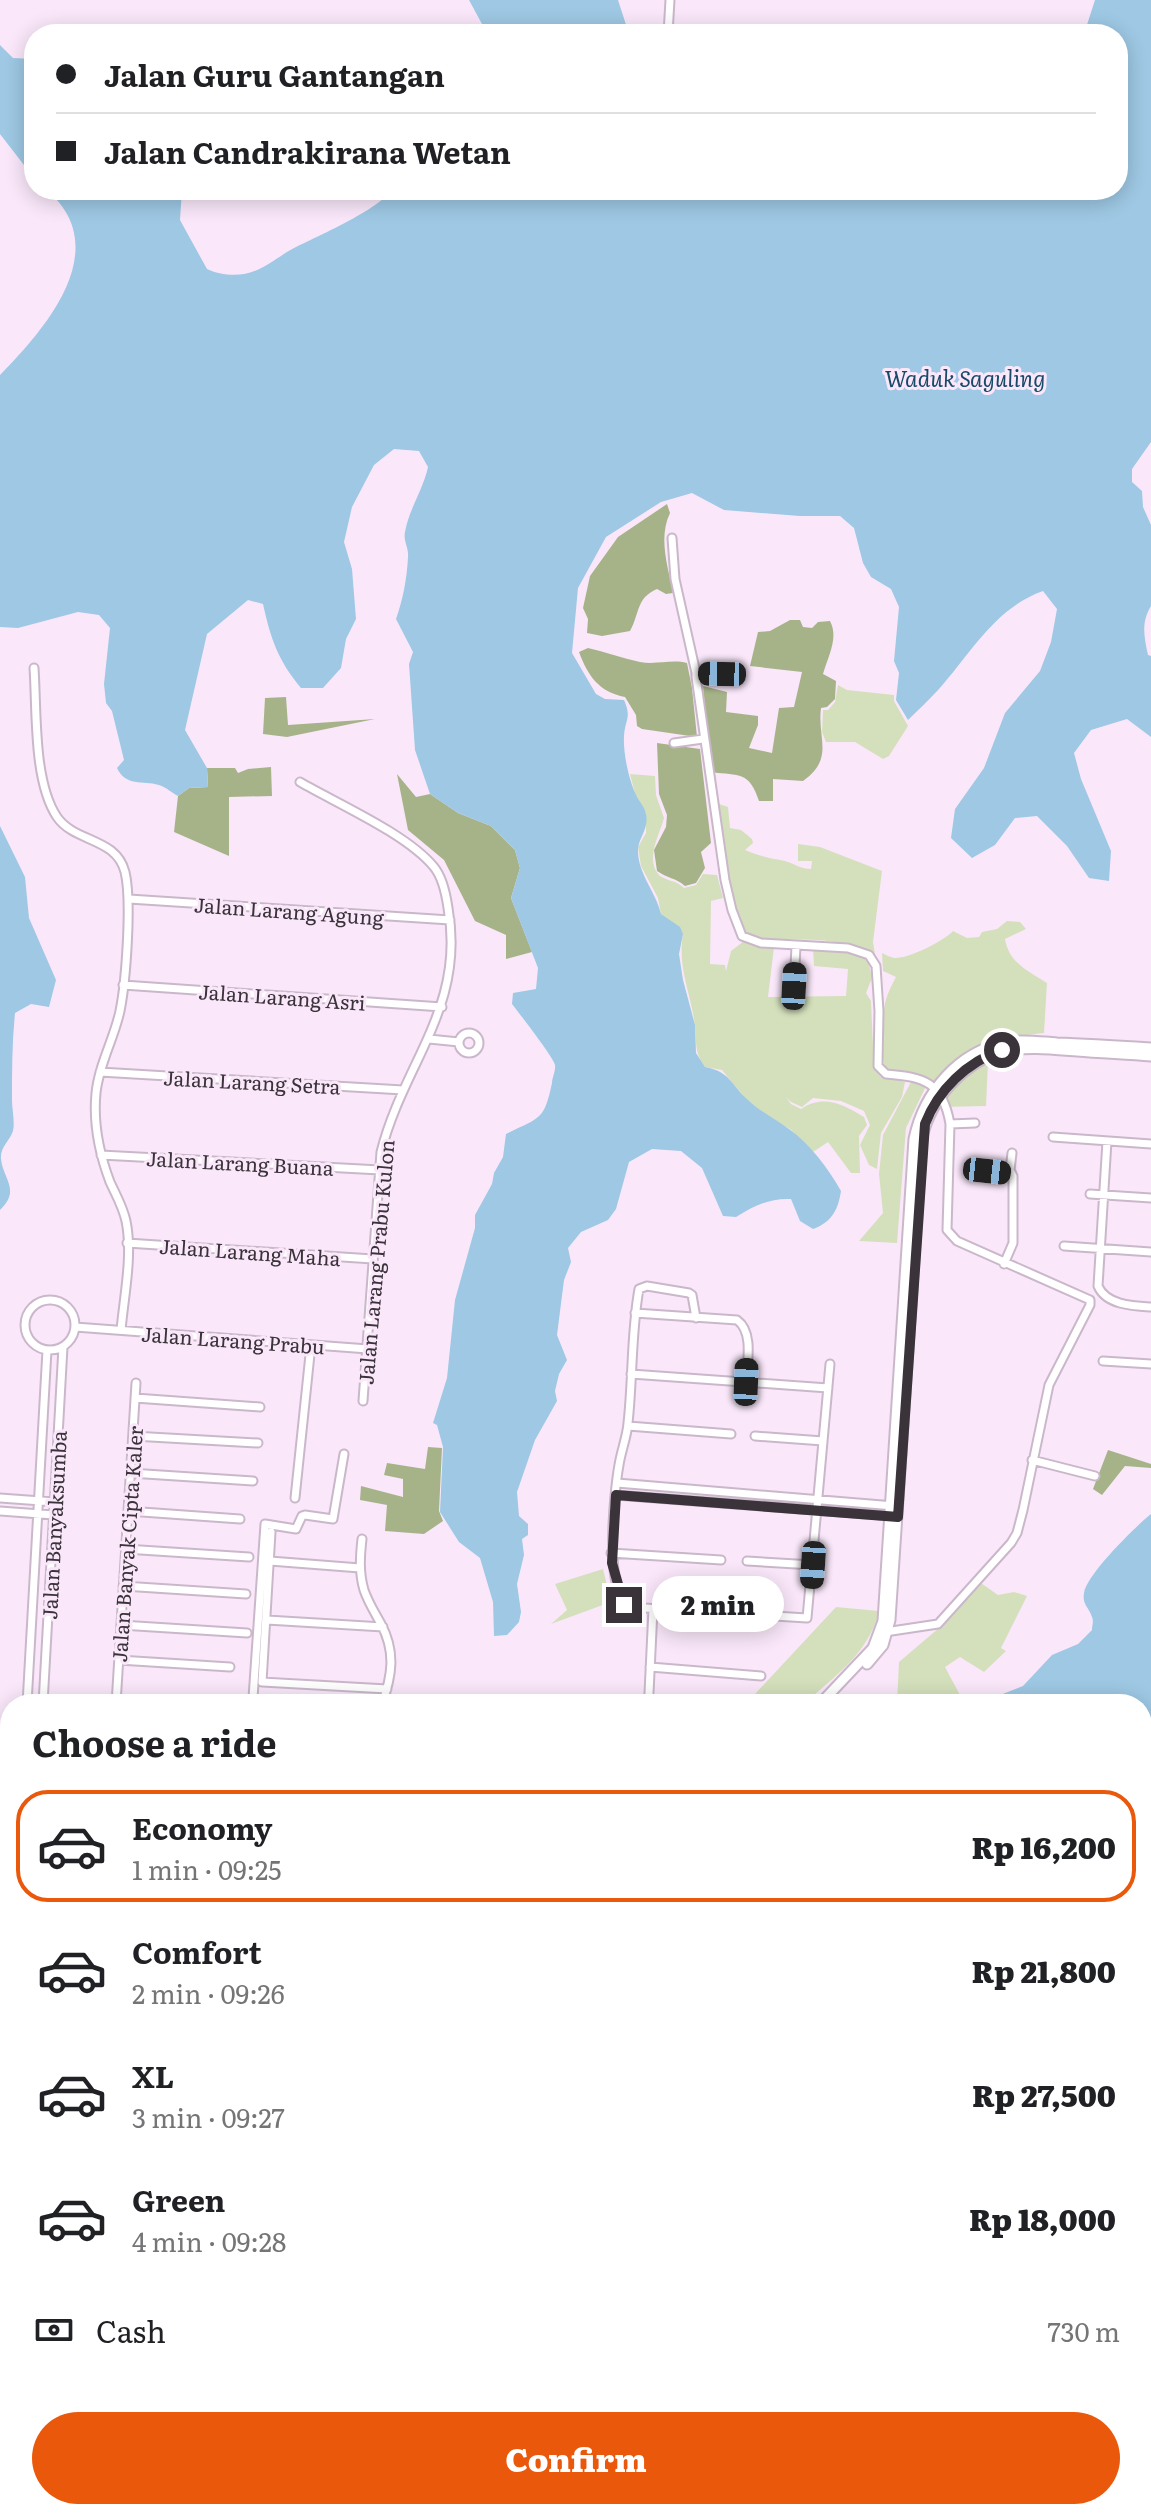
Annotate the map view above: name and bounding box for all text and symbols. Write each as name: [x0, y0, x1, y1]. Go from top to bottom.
text: Jalan Guru Gantangan: [104, 52, 445, 96]
text: Jalan Candrakirana Wetan: [104, 129, 511, 173]
water label: Waduk Saguling: [885, 361, 1045, 394]
car: [698, 662, 746, 686]
street label: Jalan Larang Agung: [193, 888, 386, 932]
car: [781, 961, 807, 1011]
street label: Jalan Larang Asri: [198, 975, 367, 1017]
route start: [984, 1032, 1020, 1068]
street label: Jalan Larang Setra: [163, 1061, 342, 1101]
street label: Jalan Larang Prabu Kulon: [349, 1138, 401, 1386]
street label: Jalan Larang Buana: [145, 1142, 335, 1182]
car: [962, 1157, 1012, 1185]
street label: Jalan Larang Maha: [158, 1230, 342, 1272]
street label: Jalan Larang Prabu: [140, 1318, 326, 1360]
car: [733, 1358, 759, 1406]
street label: Jalan Banyak Cipta Kaler: [103, 1424, 149, 1663]
street label: Jalan Banyaksumba: [33, 1430, 73, 1620]
car: [799, 1540, 827, 1590]
callout: 2 min: [652, 1577, 784, 1633]
text: 2 min: [681, 1584, 755, 1623]
route end: [606, 1587, 642, 1623]
text: Choose a ride: [32, 1715, 277, 1768]
text: Economy: [132, 1805, 272, 1849]
icon: car: [36, 1810, 108, 1882]
text: Rp 16,200: [972, 1824, 1116, 1868]
text: 1 min · 09:25: [132, 1849, 281, 1888]
text: Comfort: [132, 1929, 262, 1973]
icon: car: [36, 1934, 108, 2006]
text: Rp 21,800: [972, 1948, 1116, 1992]
text: 2 min · 09:26: [132, 1973, 285, 2012]
text: XL: [132, 2053, 174, 2097]
icon: car: [36, 2058, 108, 2130]
text: Rp 27,500: [972, 2072, 1116, 2116]
text: 3 min · 09:27: [132, 2097, 285, 2136]
text: Green: [132, 2177, 225, 2221]
icon: car: [36, 2182, 108, 2254]
text: Rp 18,000: [969, 2196, 1116, 2240]
text: 4 min · 09:28: [132, 2221, 286, 2260]
icon: cash: [32, 2308, 76, 2352]
text: Cash: [96, 2308, 166, 2352]
text: 730 m: [1048, 2311, 1120, 2350]
button: Confirm: [32, 2412, 1120, 2504]

